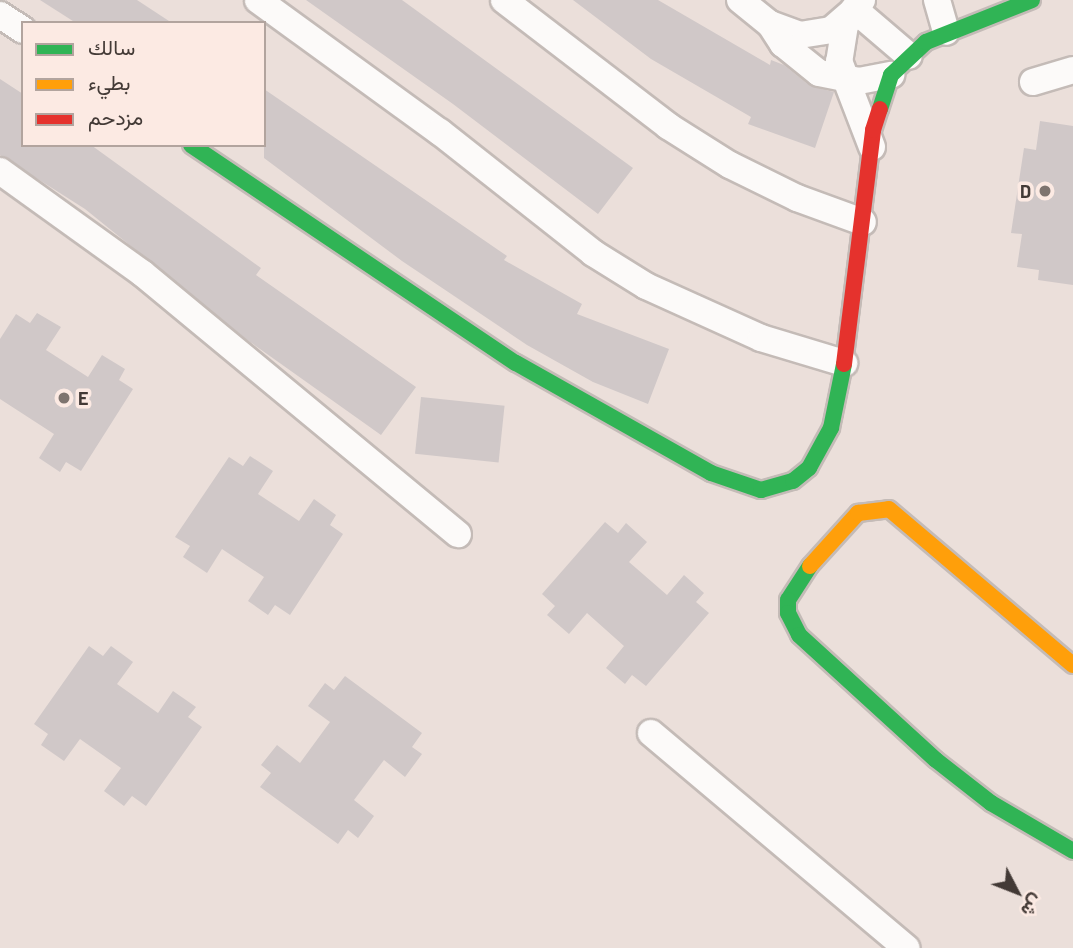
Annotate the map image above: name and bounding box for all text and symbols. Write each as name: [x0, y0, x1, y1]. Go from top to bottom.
legend: [21, 21, 266, 147]
text: سالك: [88, 34, 135, 59]
text: بطيء: [88, 69, 131, 94]
text: مزدحم: [88, 104, 143, 129]
place label: D: [1020, 180, 1031, 202]
marker: D: [1037, 183, 1053, 199]
place label: E: [78, 387, 89, 409]
marker: E: [56, 390, 72, 406]
north arrow: [982, 857, 1052, 927]
text: ش: [1017, 890, 1049, 923]

